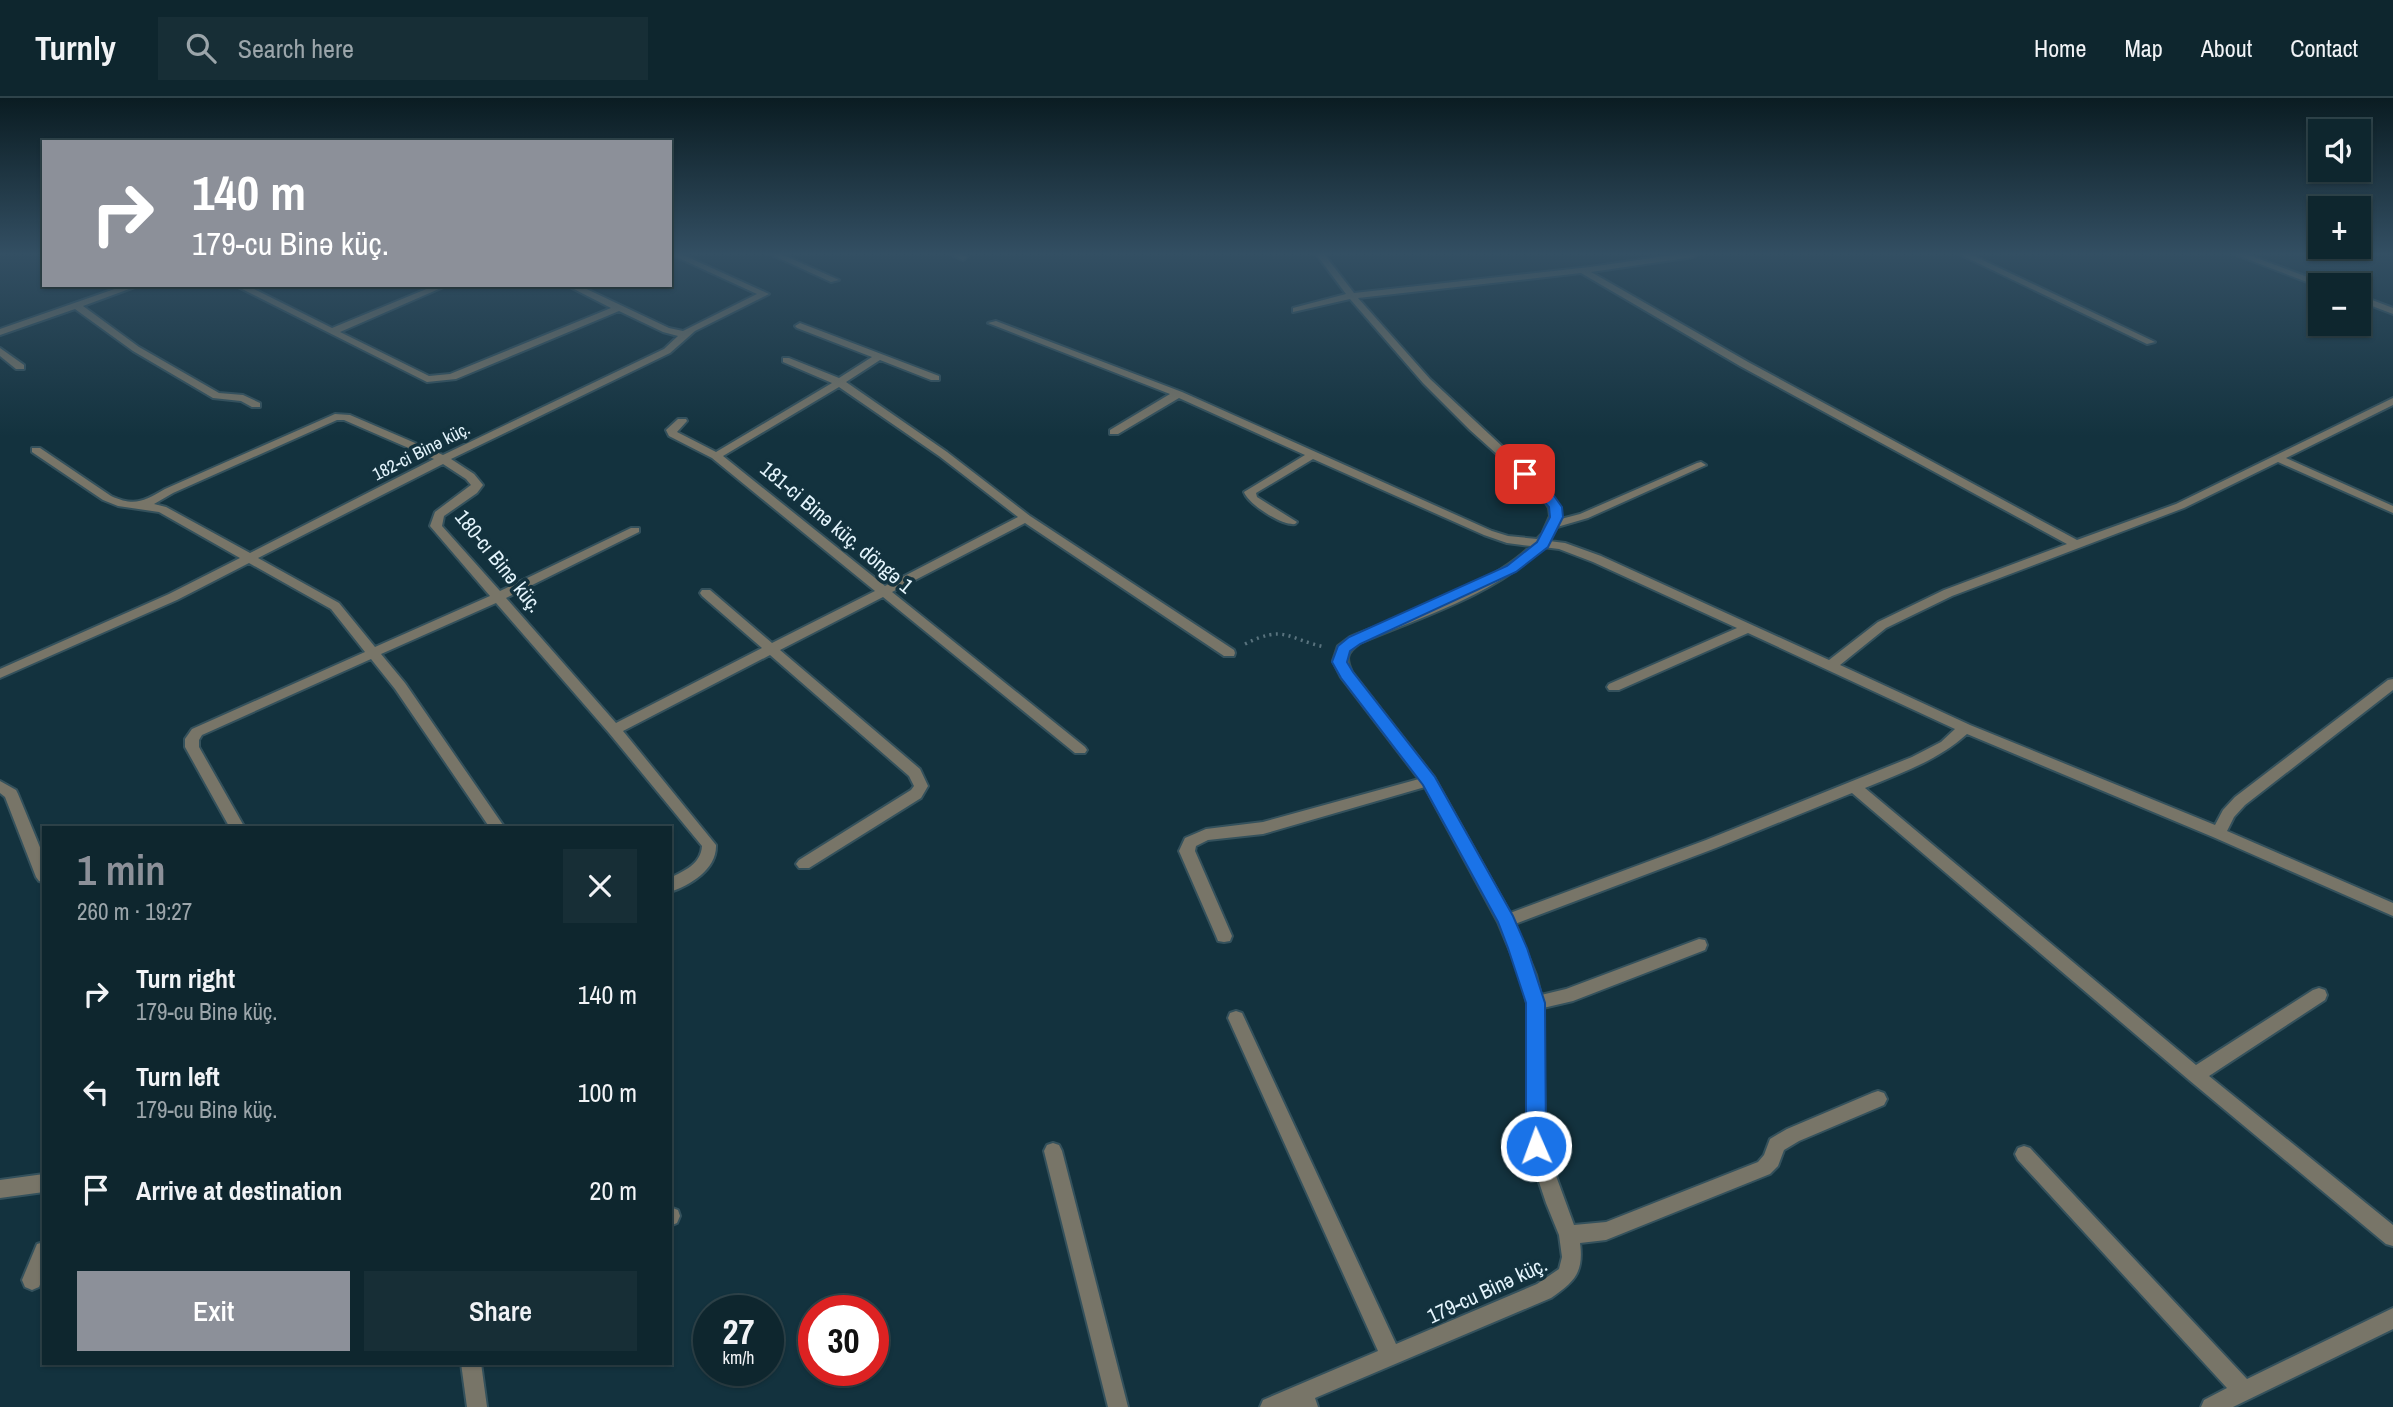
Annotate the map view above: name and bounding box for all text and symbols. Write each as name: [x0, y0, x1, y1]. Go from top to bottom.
search box: [158, 17, 648, 80]
text: Turnly: [35, 26, 116, 70]
icon: search: [182, 29, 220, 67]
text: Search here: [238, 31, 354, 66]
text: Home: [2034, 32, 2086, 64]
text: Map: [2124, 32, 2163, 64]
text: About: [2201, 32, 2252, 64]
text: Contact: [2290, 32, 2358, 64]
map controls: [2308, 119, 2371, 336]
button: sound: [2308, 119, 2371, 182]
text: 140 m: [192, 159, 306, 225]
icon: right: [77, 168, 168, 259]
button: +: [2308, 196, 2371, 259]
text: 179-cu Binə küç.: [192, 222, 389, 265]
button: −: [2308, 273, 2371, 336]
street label: 182-ci Binə küç.: [368, 416, 474, 486]
pin: [1495, 444, 1555, 504]
street label: 181-ci Binə küç. döngə 1: [754, 454, 920, 600]
icon: arrive: [1506, 455, 1544, 493]
street label: 180-cı Binə küç.: [449, 504, 549, 618]
text: 1 min: [77, 842, 166, 898]
button: close: [563, 849, 637, 923]
text: 260 m · 19:27: [77, 896, 192, 927]
text: Turn right: [136, 961, 235, 996]
icon: right: [77, 975, 115, 1013]
text: 140 m: [578, 977, 637, 1012]
text: 179-cu Binə küç.: [136, 996, 278, 1027]
text: Turn left: [136, 1059, 220, 1094]
icon: left: [77, 1073, 115, 1111]
text: 100 m: [578, 1075, 637, 1110]
text: 179-cu Binə küç.: [136, 1094, 278, 1125]
position arrow: [1499, 1109, 1573, 1183]
icon: arrive: [77, 1171, 115, 1209]
text: Arrive at destination: [136, 1173, 342, 1208]
text: 20 m: [590, 1173, 637, 1208]
street label: 179-cu Binə küç.: [1422, 1250, 1552, 1330]
button: Exit: [77, 1271, 350, 1351]
button: Share: [364, 1271, 637, 1351]
speed limit sign: 30: [798, 1295, 889, 1386]
text: 27: [723, 1308, 754, 1355]
text: km/h: [723, 1345, 755, 1370]

